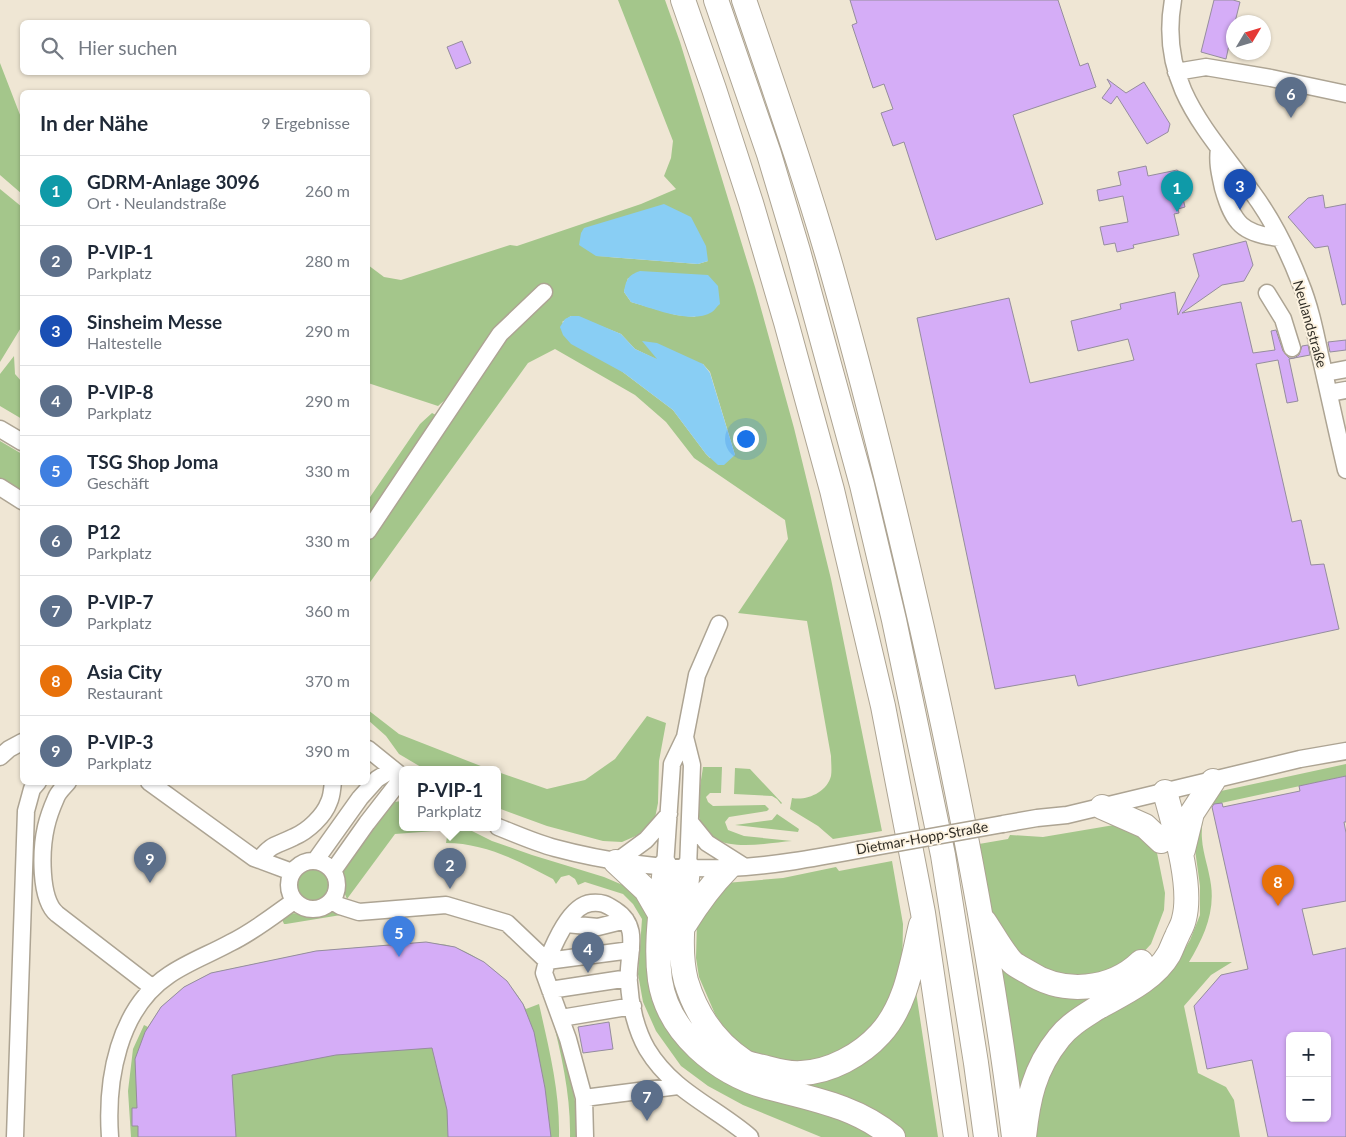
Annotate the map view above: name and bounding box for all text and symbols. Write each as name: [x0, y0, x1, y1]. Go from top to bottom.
north arrow: [1226, 15, 1271, 60]
search box: [20, 20, 370, 75]
icon: search: [38, 34, 66, 62]
text: Hier suchen: [78, 36, 177, 59]
pin: 6: [1275, 77, 1307, 118]
text: In der Nähe: [40, 110, 148, 135]
text: 9 Ergebnisse: [261, 113, 350, 132]
pin: 3: [1224, 169, 1256, 210]
text: GDRM-Anlage 3096: [87, 170, 259, 193]
pin: 1: [1161, 171, 1193, 212]
text: 1: [51, 181, 61, 200]
text: 260 m: [305, 181, 350, 200]
text: Ort · Neulandstraße: [87, 193, 227, 212]
text: P-VIP-1: [87, 240, 154, 263]
text: 2: [51, 251, 61, 270]
text: 280 m: [305, 251, 350, 270]
text: Parkplatz: [87, 263, 152, 282]
street label: Neulandstraße: [1290, 278, 1331, 370]
text: Sinsheim Messe: [87, 310, 222, 333]
text: 3: [51, 321, 61, 340]
text: 290 m: [305, 321, 350, 340]
text: Haltestelle: [87, 333, 162, 352]
text: P-VIP-8: [87, 380, 154, 403]
text: 4: [51, 391, 61, 410]
text: 290 m: [305, 391, 350, 410]
text: Parkplatz: [87, 403, 152, 422]
your location: [733, 426, 759, 452]
text: TSG Shop Joma: [87, 450, 218, 473]
text: 5: [51, 461, 61, 480]
text: 330 m: [305, 461, 350, 480]
text: Geschäft: [87, 473, 149, 492]
text: P12: [87, 520, 121, 543]
text: 6: [51, 531, 61, 550]
text: 330 m: [305, 531, 350, 550]
text: Parkplatz: [87, 543, 152, 562]
text: P-VIP-7: [87, 590, 154, 613]
text: 7: [51, 601, 61, 620]
text: 360 m: [305, 601, 350, 620]
text: Parkplatz: [87, 613, 152, 632]
text: Asia City: [87, 660, 162, 683]
text: 8: [51, 671, 61, 690]
text: 370 m: [305, 671, 350, 690]
text: Restaurant: [87, 683, 163, 702]
text: P-VIP-3: [87, 730, 154, 753]
text: 9: [51, 741, 61, 760]
text: 390 m: [305, 741, 350, 760]
text: Parkplatz: [87, 753, 152, 772]
popup: [399, 766, 501, 831]
text: P-VIP-1: [417, 778, 483, 801]
text: Parkplatz: [417, 801, 482, 820]
street label: Dietmar-Hopp-Straße: [855, 818, 989, 857]
pin: 9: [134, 842, 166, 883]
pin: 2: [434, 848, 466, 889]
pin: 8: [1262, 865, 1294, 906]
pin: 5: [383, 916, 415, 957]
pin: 4: [572, 932, 604, 973]
map controls: [1286, 1032, 1331, 1122]
button: +: [1286, 1032, 1331, 1077]
button: −: [1286, 1077, 1331, 1122]
pin: 7: [631, 1080, 663, 1121]

